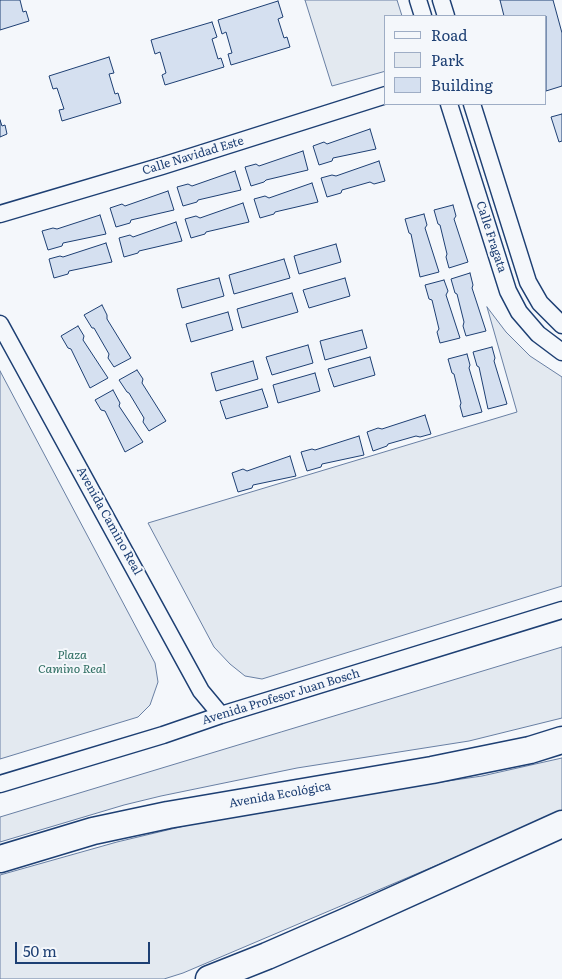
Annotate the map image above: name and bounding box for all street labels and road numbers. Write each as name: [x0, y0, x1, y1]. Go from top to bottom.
street label: Calle Navidad Este: [141, 134, 245, 178]
street label: Calle Fragata: [473, 199, 509, 275]
street label: Avenida Camino Real: [73, 464, 145, 578]
street label: Avenida Profesor Juan Bosch: [200, 666, 362, 728]
street label: Avenida Ecológica: [228, 779, 332, 811]

